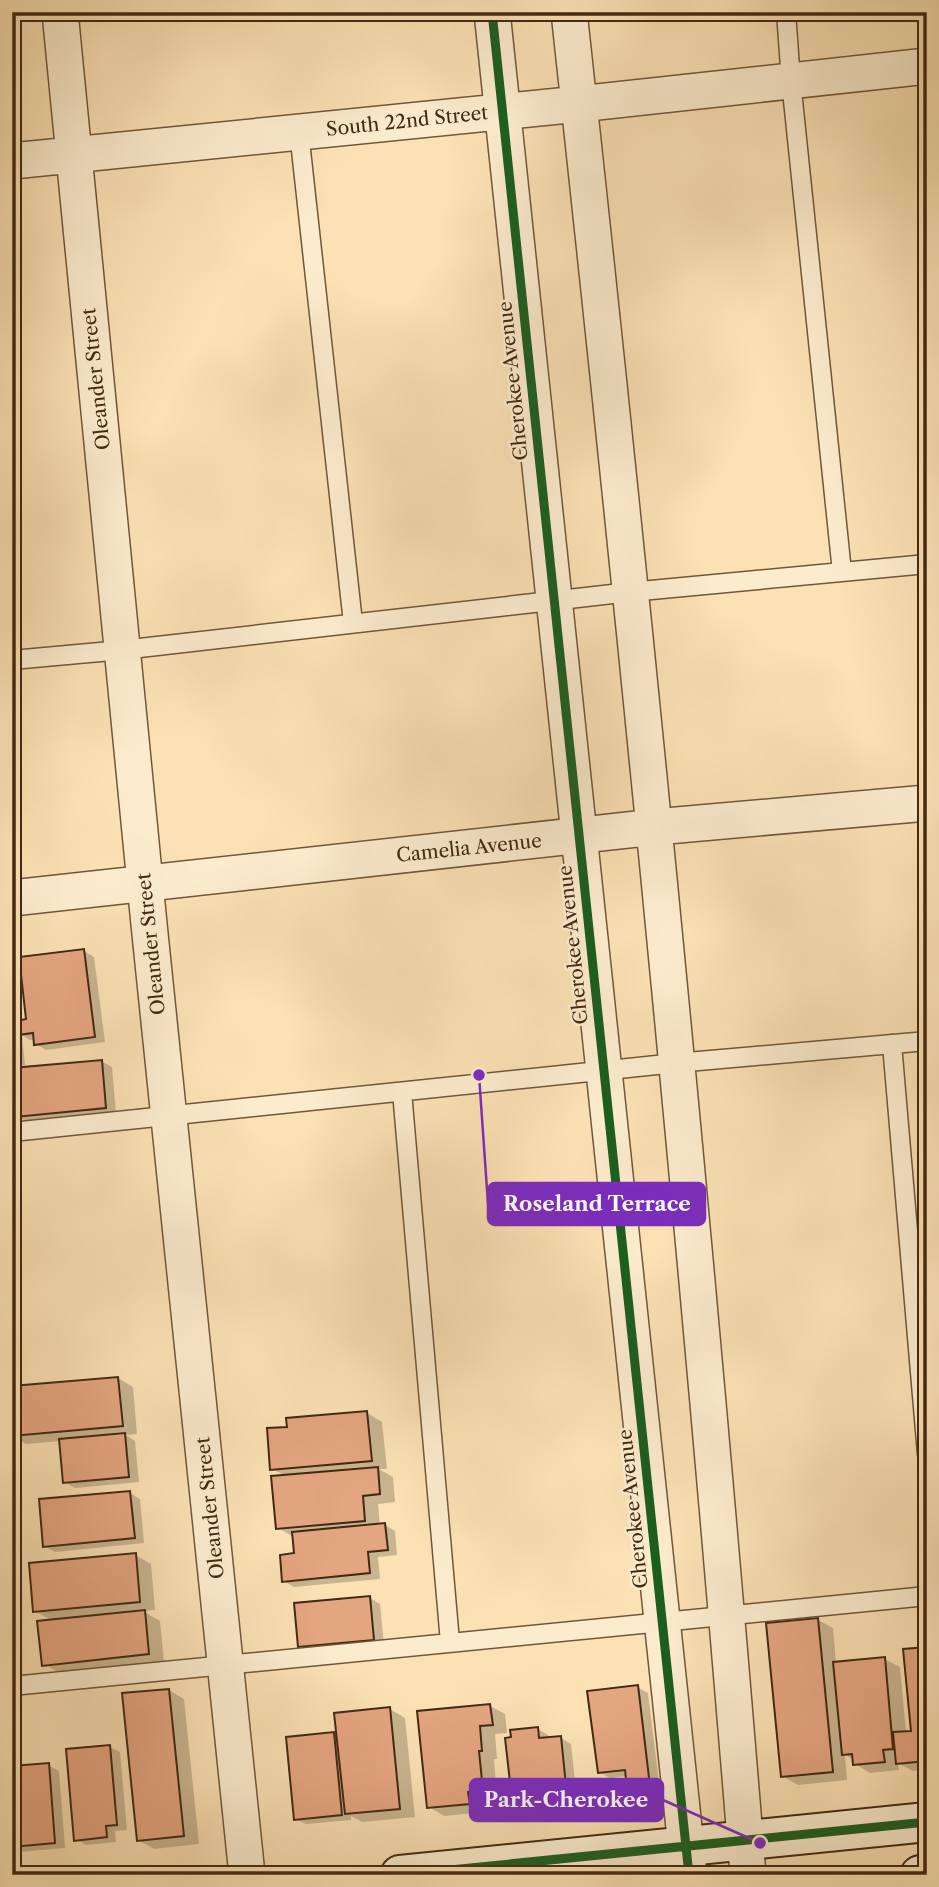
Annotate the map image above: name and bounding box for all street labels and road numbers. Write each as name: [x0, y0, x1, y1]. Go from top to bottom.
street label: South 22nd Street: [325, 101, 489, 141]
street label: Cherokee Avenue: [493, 300, 533, 462]
street label: Oleander Street: [77, 307, 115, 451]
street label: Camelia Avenue: [395, 829, 543, 867]
street label: Cherokee Avenue: [553, 864, 593, 1026]
street label: Oleander Street: [132, 872, 170, 1016]
street label: Cherokee Avenue: [613, 1428, 653, 1590]
street label: Oleander Street: [191, 1436, 229, 1580]

